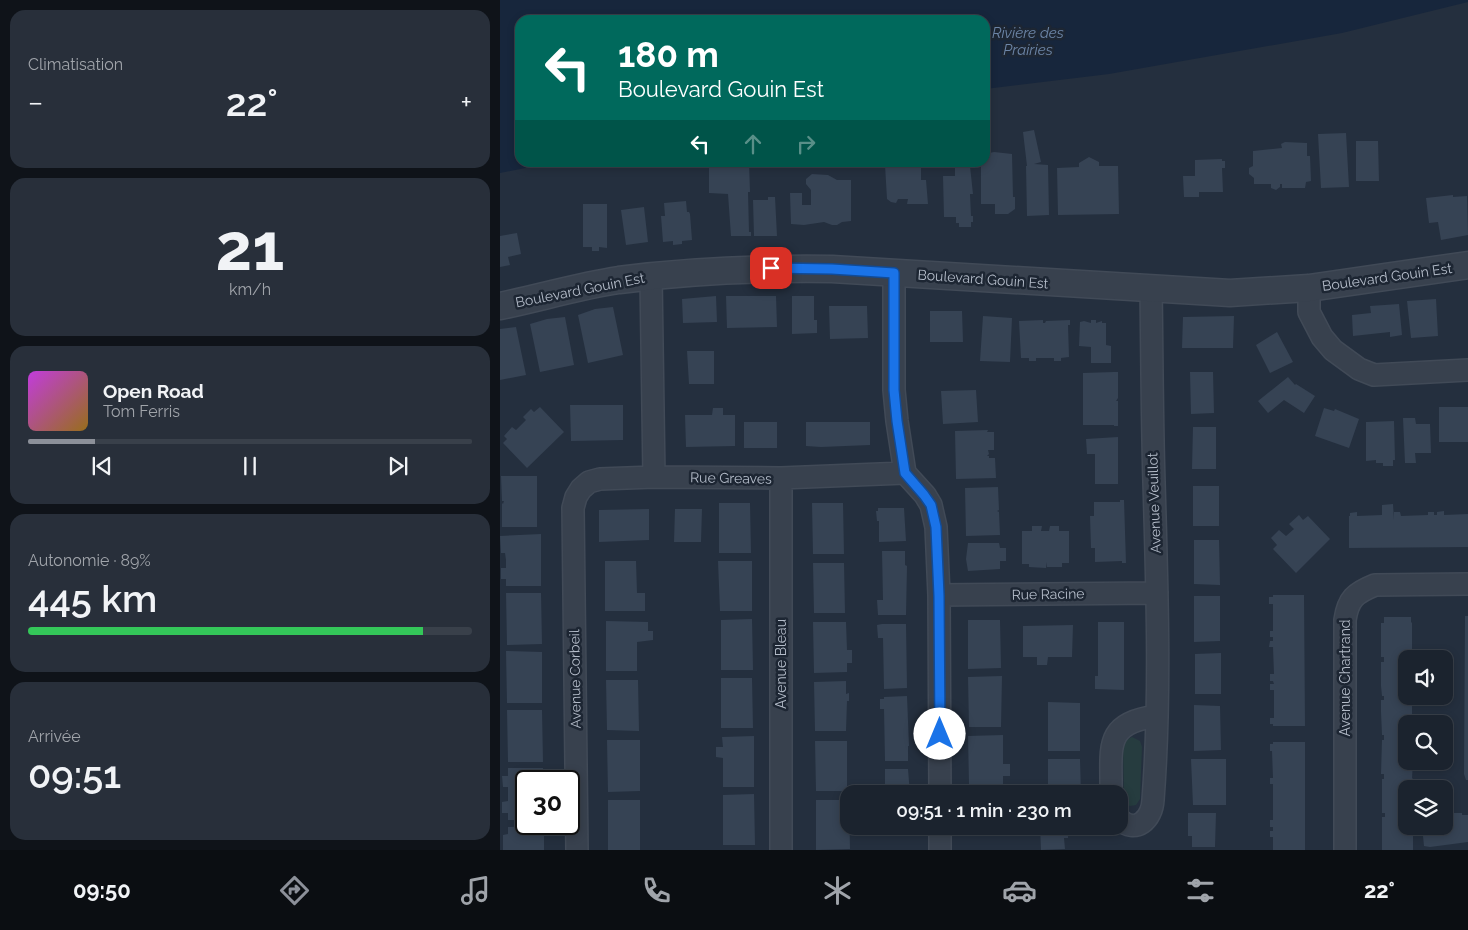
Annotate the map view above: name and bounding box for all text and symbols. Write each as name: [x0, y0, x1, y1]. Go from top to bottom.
water label: Rivière des Prairies: [992, 24, 1064, 59]
text: 180 m: [618, 34, 719, 75]
icon: left: [535, 35, 600, 100]
text: Climatisation: [28, 55, 123, 74]
text: Boulevard Gouin Est: [618, 76, 824, 102]
text: 22°: [226, 80, 278, 125]
text: −: [28, 86, 43, 119]
text: +: [460, 86, 472, 119]
icon: left: [686, 130, 714, 158]
icon: ahead: [739, 130, 767, 158]
icon: right: [792, 130, 820, 158]
text: 21: [216, 209, 284, 285]
pin: [750, 247, 792, 289]
icon: arrive: [757, 254, 785, 282]
street label: Boulevard Gouin Est: [1321, 260, 1453, 294]
street label: Boulevard Gouin Est: [917, 266, 1049, 292]
street label: Boulevard Gouin Est: [514, 270, 646, 310]
text: km/h: [229, 280, 271, 299]
text: Open Road: [103, 380, 204, 402]
text: Tom Ferris: [103, 402, 180, 421]
icon: previous: [88, 452, 116, 480]
icon: pause: [236, 452, 264, 480]
icon: next: [384, 452, 412, 480]
street label: Avenue Veuillot: [1144, 452, 1164, 554]
street label: Rue Greaves: [690, 469, 772, 487]
text: Autonomie · 89%: [28, 551, 151, 570]
text: 445 km: [28, 576, 157, 621]
street label: Rue Racine: [1011, 585, 1085, 603]
street label: Avenue Bleau: [773, 619, 789, 709]
street label: Avenue Chartrand: [1337, 619, 1353, 737]
street label: Avenue Corbeil: [566, 629, 584, 729]
map controls: [1398, 650, 1453, 835]
button: sound: [1398, 650, 1453, 705]
position arrow: [913, 707, 965, 759]
button: search: [1398, 715, 1453, 770]
text: Arrivée: [28, 727, 81, 746]
text: 09:51: [28, 752, 121, 797]
speed limit sign: 30: [515, 770, 580, 835]
button: layers: [1398, 780, 1453, 835]
text: 09:51 · 1 min · 230 m: [896, 799, 1072, 821]
icon: directions: [277, 873, 312, 908]
icon: music: [458, 873, 493, 908]
icon: phone: [639, 873, 674, 908]
icon: climate: [820, 873, 855, 908]
icon: car: [1002, 873, 1037, 908]
icon: filters: [1183, 873, 1218, 908]
text: 09:50: [73, 877, 131, 903]
text: 22°: [1364, 877, 1395, 903]

